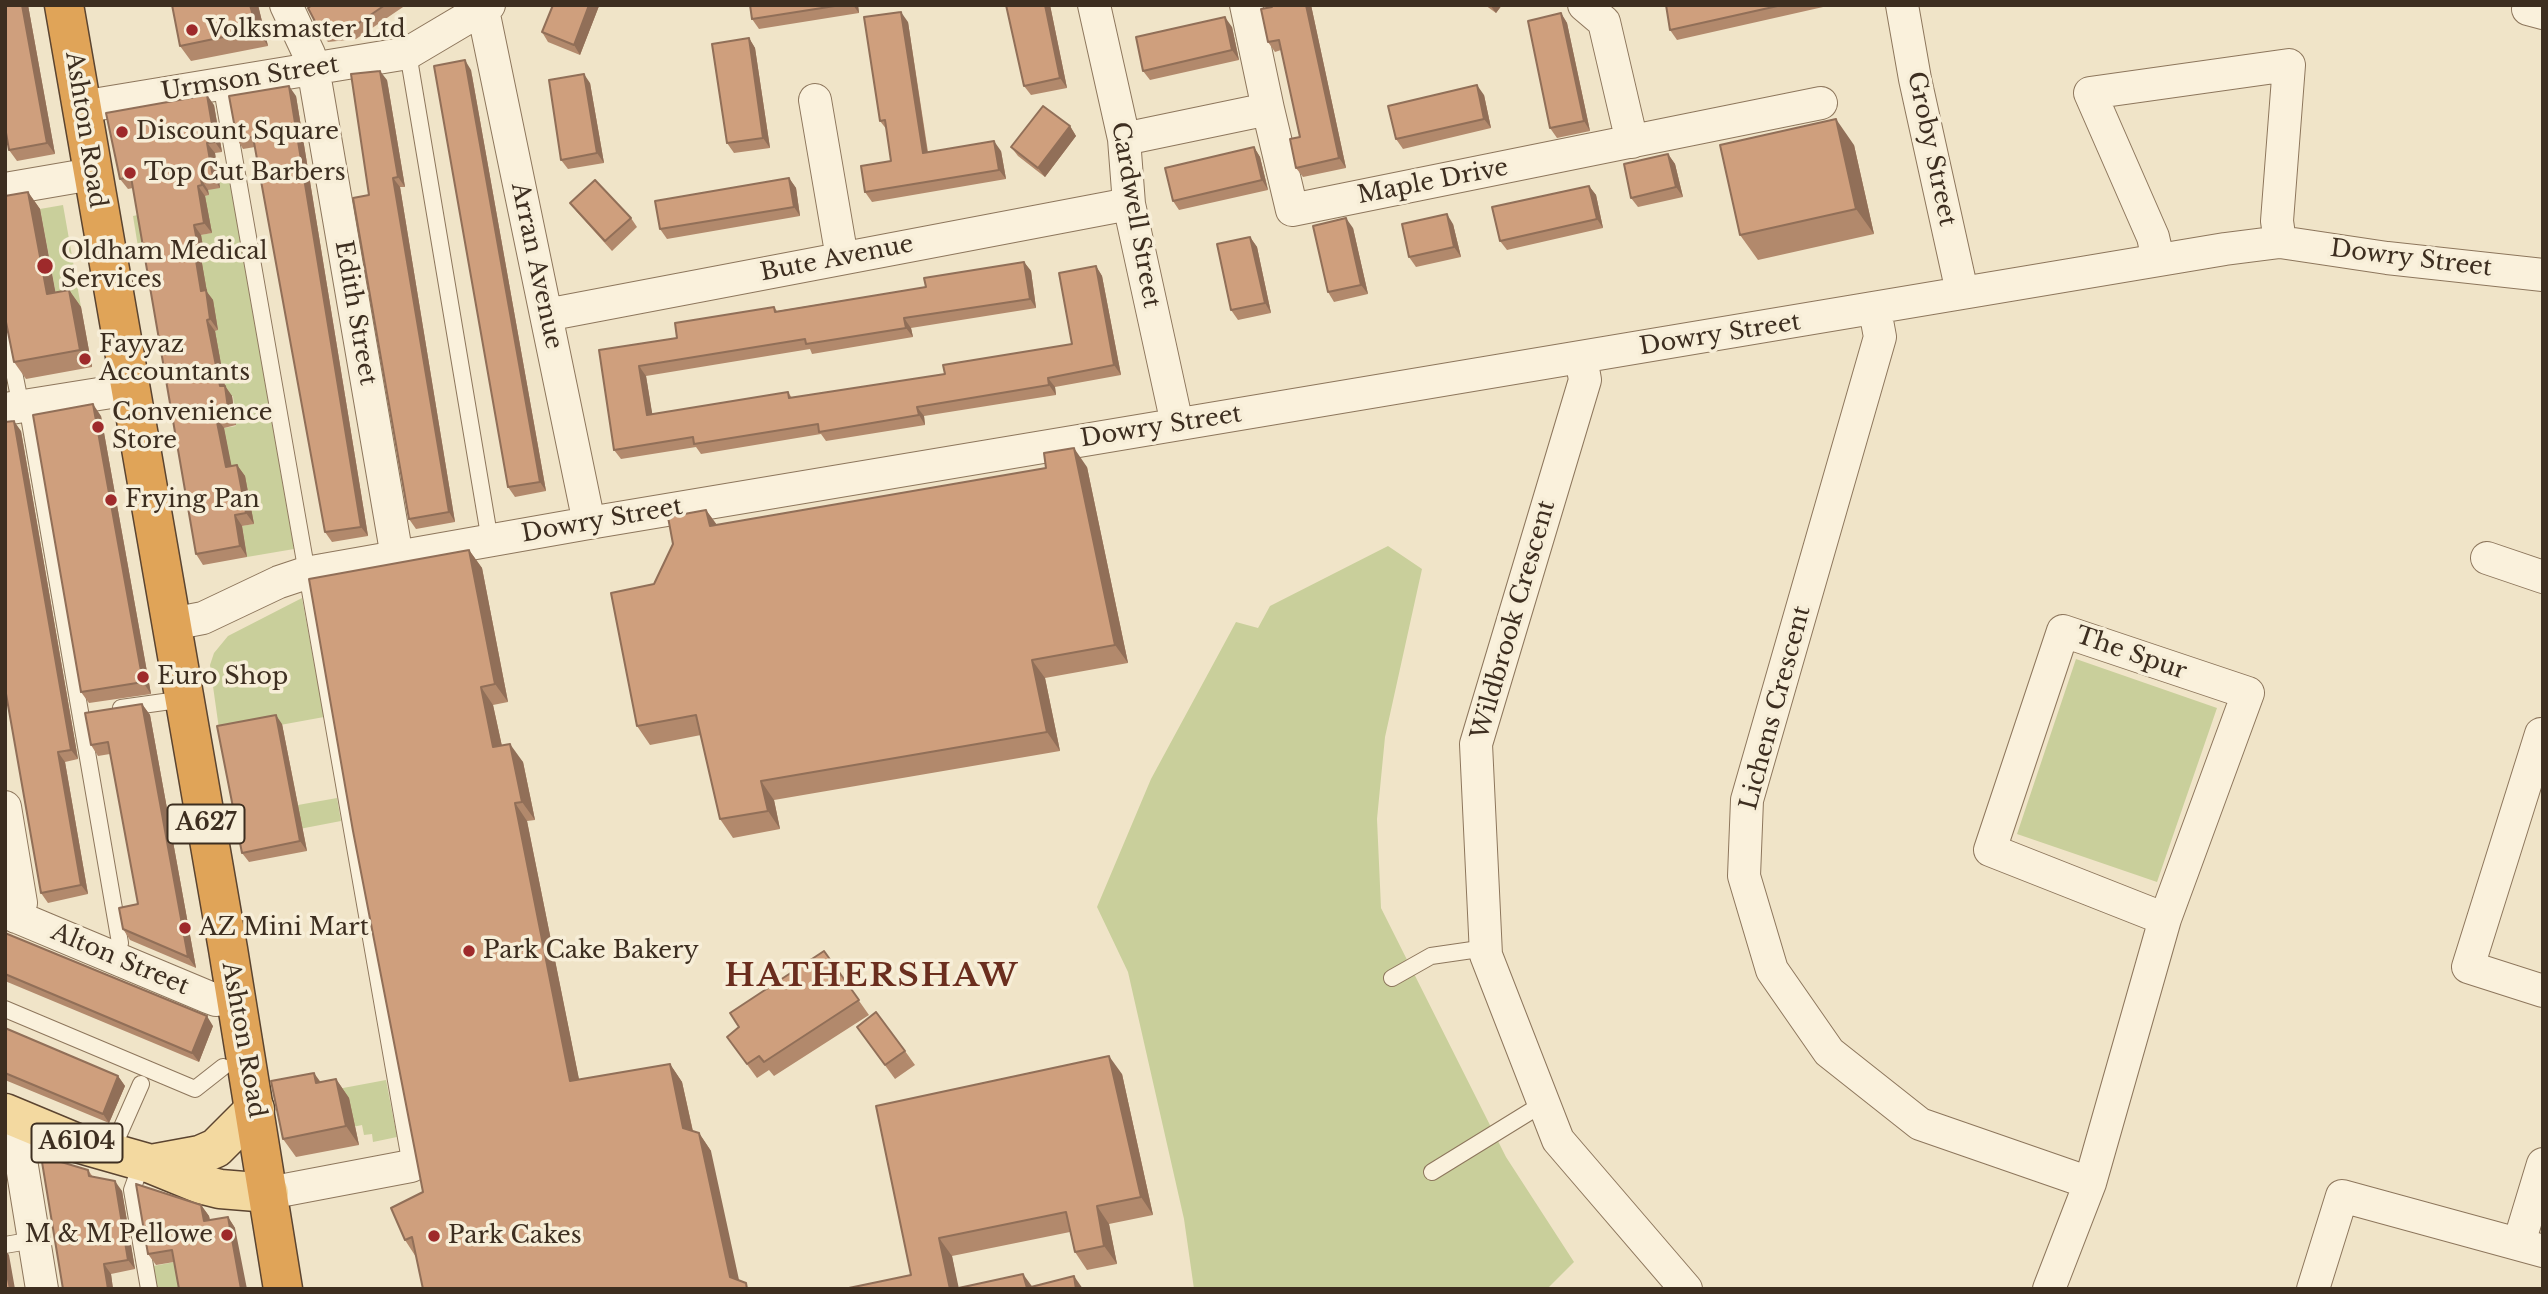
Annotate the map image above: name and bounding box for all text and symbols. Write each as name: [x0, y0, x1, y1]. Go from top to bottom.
place label: Volksmaster Ltd: [206, 16, 406, 44]
marker: Volksmaster Ltd: [184, 22, 200, 38]
street label: Ashton Road: [58, 50, 112, 210]
street label: Urmson Street: [159, 51, 341, 107]
street label: Groby Street: [1901, 69, 1961, 229]
place label: Discount Square: [136, 118, 339, 146]
street label: Cardwell Street: [1104, 120, 1166, 310]
marker: Discount Square: [114, 124, 130, 140]
street label: Maple Drive: [1355, 153, 1511, 211]
place label: Top Cut Barbers: [144, 159, 346, 187]
marker: Top Cut Barbers: [122, 165, 138, 181]
street label: Arran Avenue: [504, 180, 568, 352]
street label: Bute Avenue: [758, 230, 916, 288]
street label: Dowry Street: [2328, 235, 2494, 283]
place label: Oldham Medical Services: [61, 238, 268, 294]
street label: Edith Street: [328, 238, 382, 388]
marker: Oldham Medical Services: [35, 256, 55, 276]
street label: Dowry Street: [1637, 308, 1803, 362]
place label: Fayyaz Accountants: [99, 331, 250, 387]
marker: Fayyaz Accountants: [77, 351, 93, 367]
place label: Convenience Store: [112, 399, 273, 455]
street label: Dowry Street: [1078, 400, 1244, 454]
marker: Convenience Store: [90, 419, 106, 435]
place label: Frying Pan: [125, 486, 260, 514]
marker: Frying Pan: [103, 492, 119, 508]
street label: Dowry Street: [519, 493, 685, 549]
street label: Wildbrook Crescent: [1466, 497, 1562, 743]
street label: Lichens Crescent: [1735, 603, 1817, 813]
street label: The Spur: [2072, 622, 2190, 686]
place label: Euro Shop: [157, 663, 288, 691]
marker: Euro Shop: [135, 669, 151, 685]
road number: A627: [168, 804, 244, 844]
place label: AZ Mini Mart: [199, 914, 369, 942]
street label: Alton Street: [47, 918, 193, 1002]
marker: AZ Mini Mart: [177, 920, 193, 936]
place label: Park Cake Bakery: [483, 937, 699, 965]
marker: Park Cake Bakery: [461, 943, 477, 959]
district label: HATHERSHAW: [726, 958, 1018, 996]
street label: Ashton Road: [215, 960, 271, 1120]
road number: A6104: [32, 1124, 122, 1162]
place label: M & M Pellowe: [25, 1221, 213, 1249]
place label: Park Cakes: [448, 1222, 582, 1250]
marker: M & M Pellowe: [219, 1227, 235, 1243]
marker: Park Cakes: [426, 1228, 442, 1244]

